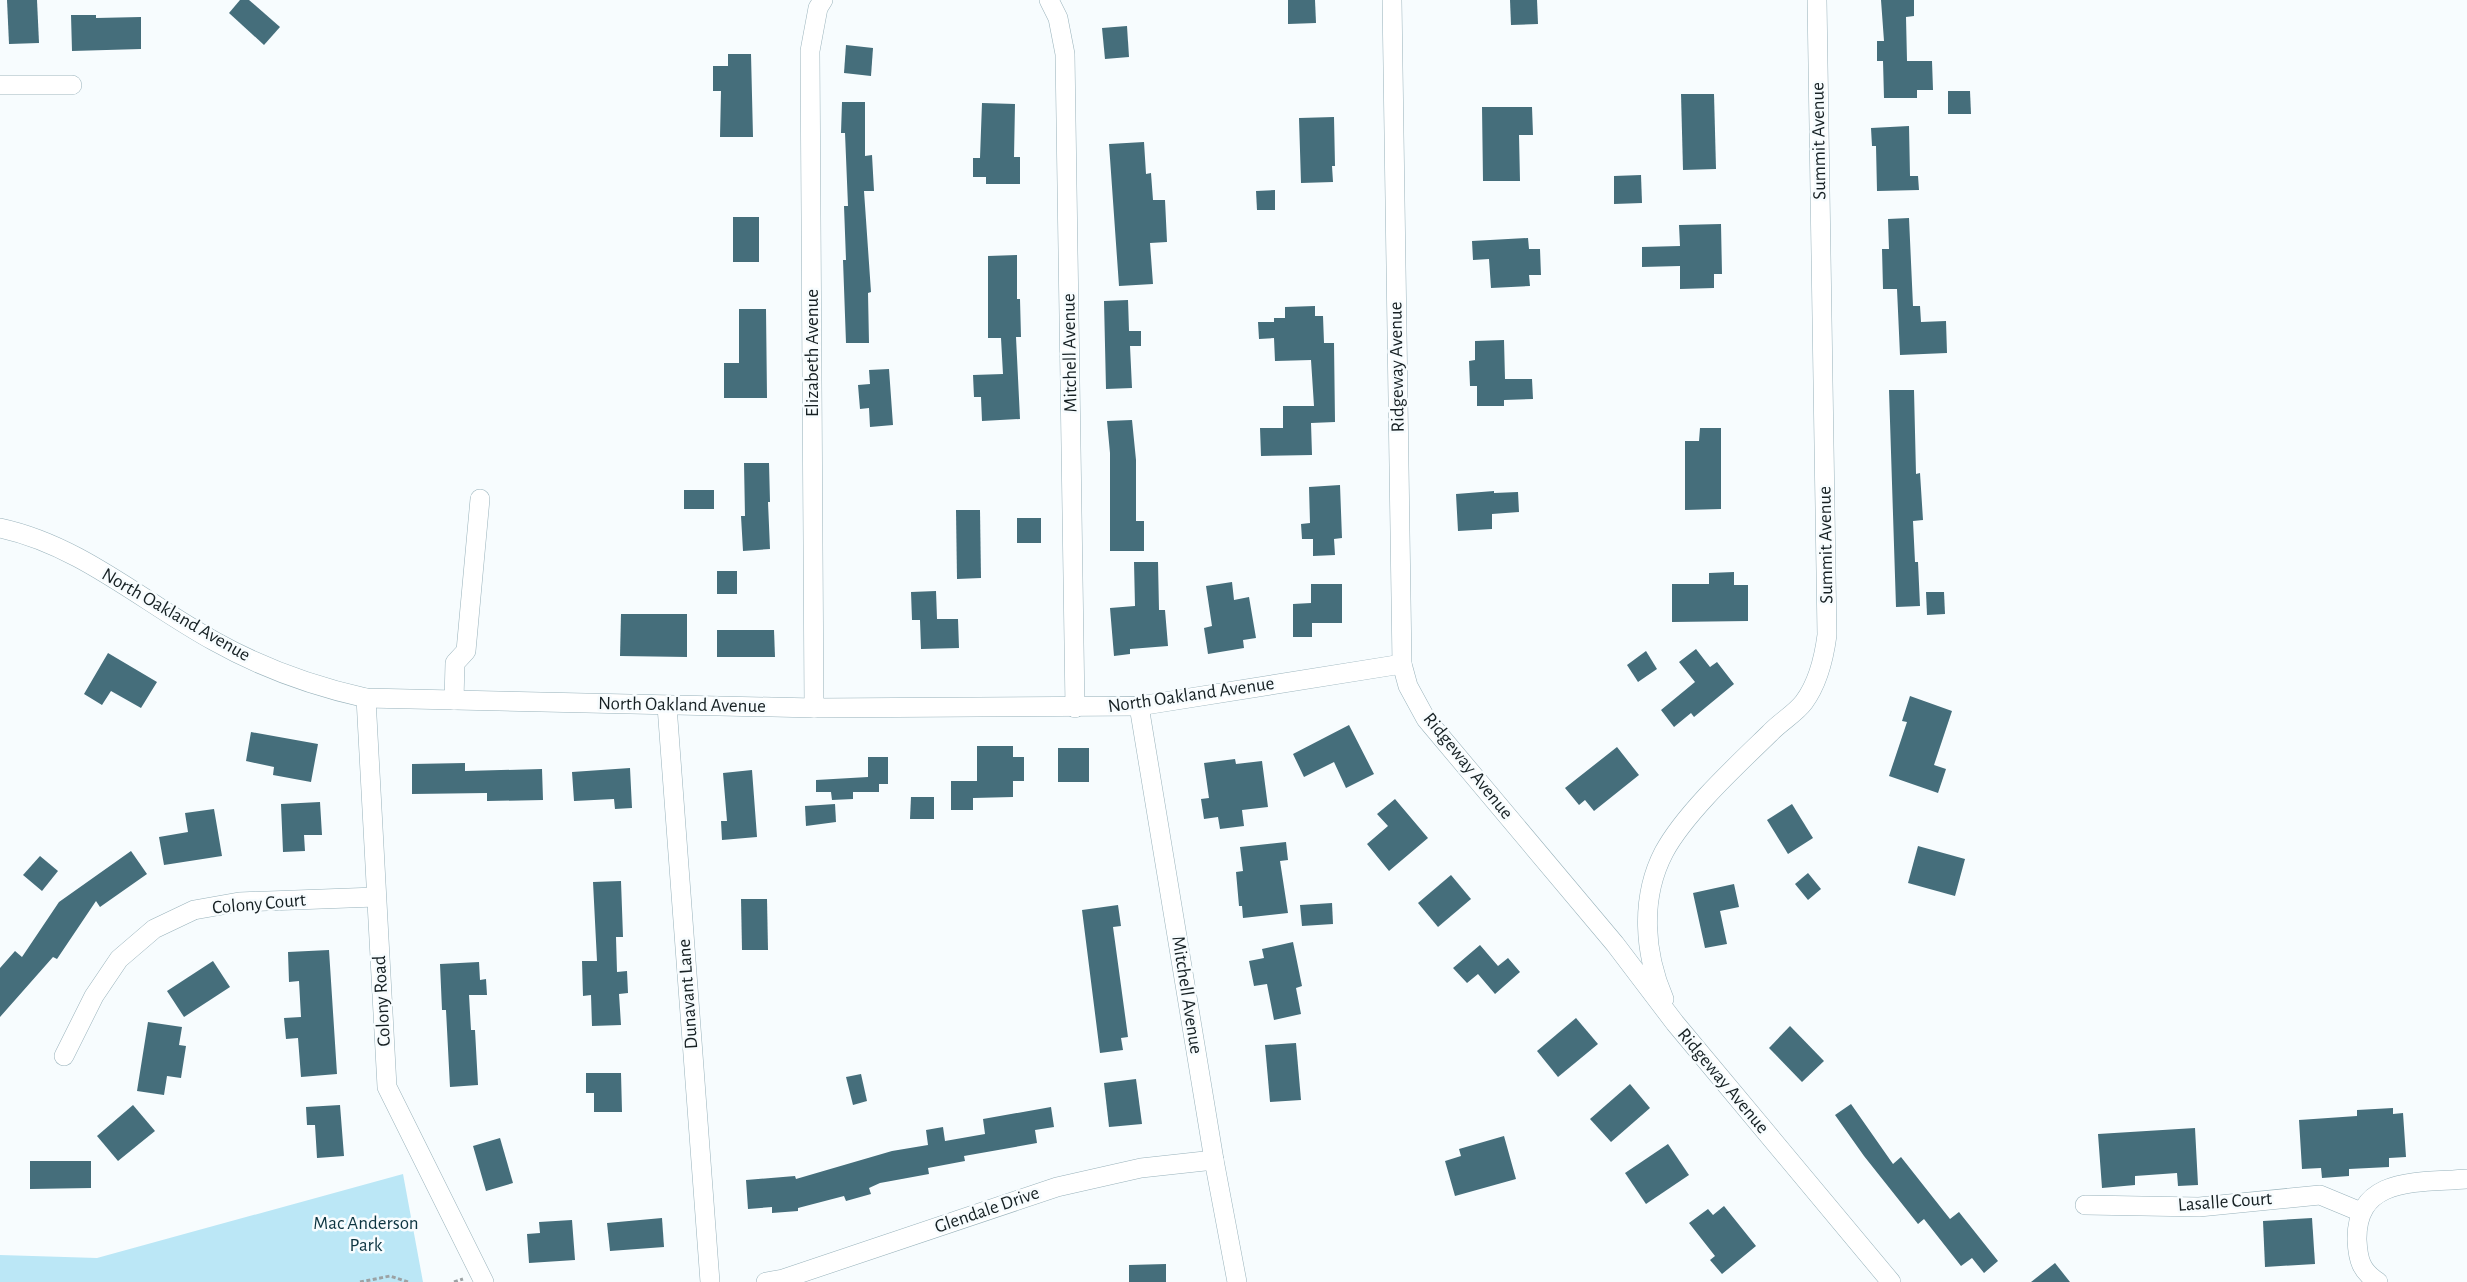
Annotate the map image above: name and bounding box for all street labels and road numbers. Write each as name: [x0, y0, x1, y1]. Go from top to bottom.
street label: Summit Avenue: [1808, 82, 1830, 200]
street label: Elizabeth Avenue: [803, 289, 822, 417]
street label: Mitchell Avenue: [1059, 293, 1081, 413]
street label: Ridgeway Avenue: [1386, 302, 1408, 432]
street label: Summit Avenue: [1815, 486, 1837, 604]
street label: North Oakland Avenue: [99, 565, 253, 665]
street label: North Oakland Avenue: [1107, 674, 1275, 716]
street label: North Oakland Avenue: [598, 694, 766, 716]
street label: Ridgeway Avenue: [1419, 709, 1517, 823]
street label: Colony Court: [211, 890, 307, 918]
street label: Mitchell Avenue: [1168, 935, 1206, 1055]
street label: Dunavant Lane: [675, 938, 701, 1050]
street label: Colony Road: [370, 955, 394, 1047]
street label: Ridgeway Avenue: [1674, 1025, 1772, 1137]
street label: Glendale Drive: [932, 1183, 1042, 1237]
street label: Lasalle Court: [2177, 1189, 2273, 1215]

